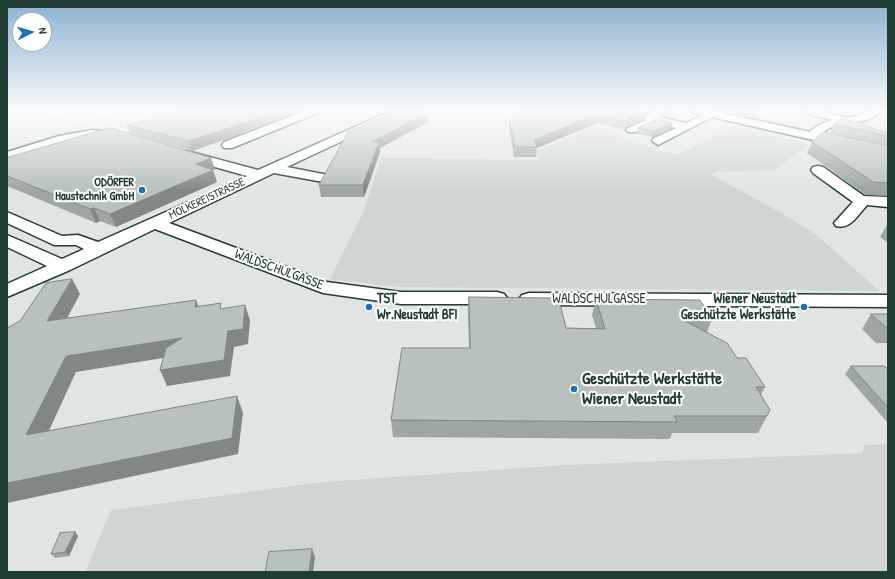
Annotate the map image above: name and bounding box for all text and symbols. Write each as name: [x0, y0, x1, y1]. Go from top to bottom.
north arrow: [12, 12, 52, 52]
text: N: [36, 27, 50, 34]
street label: MOLKEREISTRASSE: [167, 175, 247, 223]
place label: ODÖRFER Haustechnik GmbH: [55, 176, 134, 204]
marker: ODÖRFER Haustechnik GmbH: [137, 185, 147, 195]
street label: WALDSCHULGASSE: [232, 246, 326, 294]
place label: TST Wr.Neustadt BFI: [377, 291, 457, 324]
street label: WALDSCHULGASSE: [552, 291, 646, 307]
place label: Wiener Neustadt Geschützte Werkstätte: [681, 291, 796, 324]
marker: TST Wr.Neustadt BFI: [364, 302, 374, 312]
marker: Wiener Neustadt Geschützte Werkstätte: [799, 302, 809, 312]
place label: Geschützte Werkstätte Wiener Neustadt: [582, 369, 722, 409]
marker: Geschützte Werkstätte Wiener Neustadt: [569, 384, 579, 394]

